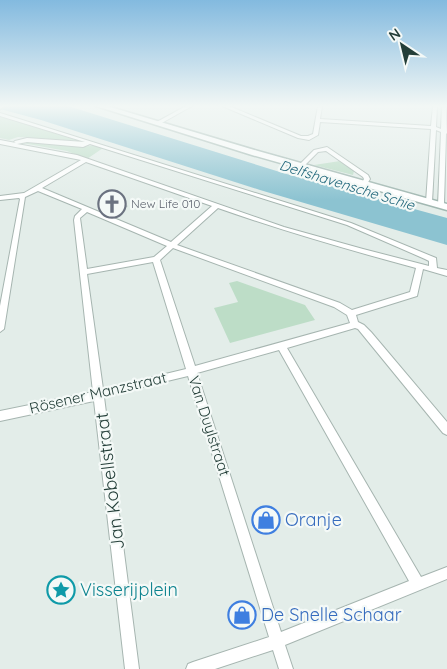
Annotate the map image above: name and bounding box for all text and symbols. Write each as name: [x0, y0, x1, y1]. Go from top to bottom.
north arrow: [377, 20, 427, 70]
text: N: [385, 24, 404, 45]
water label: Delfshavensche Schie: [277, 156, 418, 214]
church icon: New Life 010: [97, 189, 127, 219]
place label: New Life 010: [131, 196, 200, 211]
street label: Rösener Manzstraat: [27, 367, 168, 418]
street label: Van Duylstraat: [184, 373, 235, 478]
street label: Jan Kobellstraat: [90, 411, 129, 551]
shop icon: Oranje: [251, 505, 281, 535]
place label: Oranje: [285, 508, 342, 531]
place icon: Visserijplein: [46, 575, 76, 605]
place label: Visserijplein: [80, 578, 178, 601]
shop icon: De Snelle Schaar: [227, 600, 257, 630]
place label: De Snelle Schaar: [261, 603, 402, 626]

